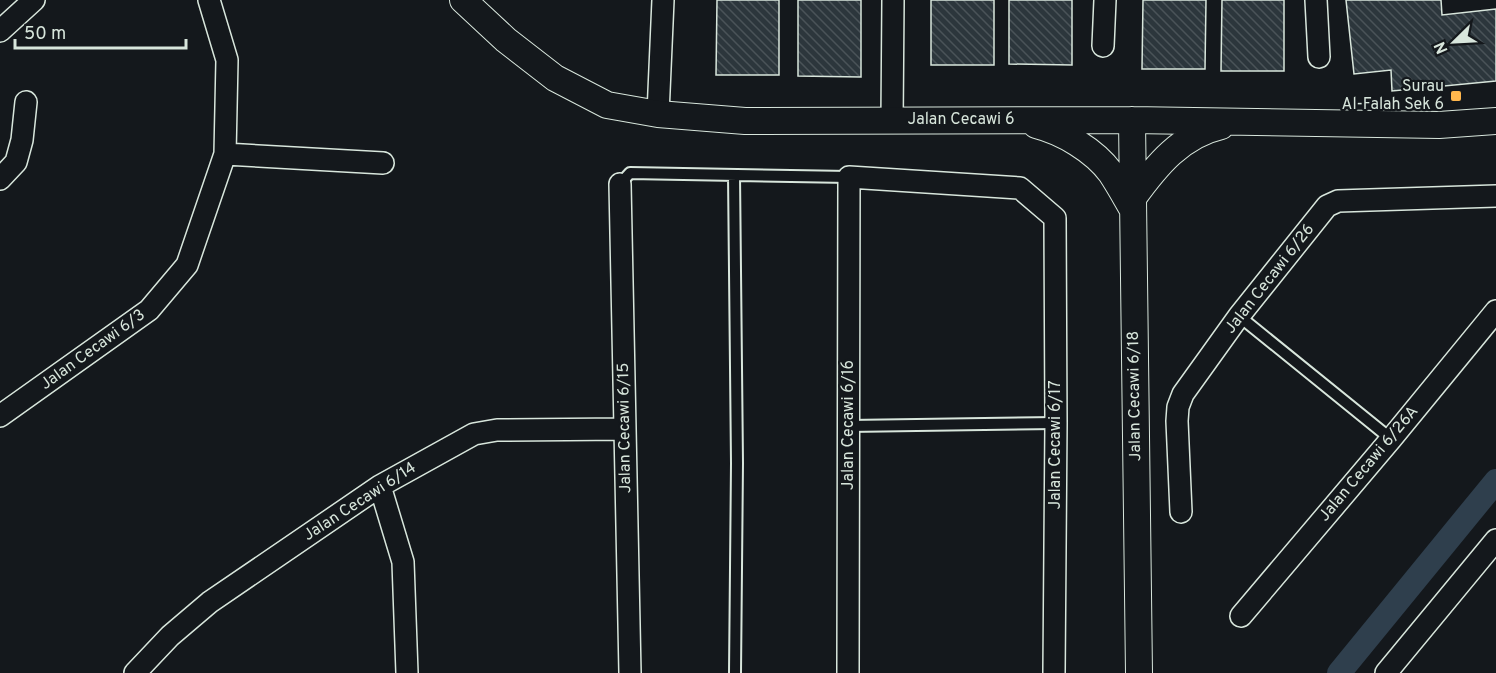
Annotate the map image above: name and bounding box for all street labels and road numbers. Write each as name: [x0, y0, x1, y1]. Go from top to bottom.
street label: Jalan Cecawi 6: [908, 110, 1014, 130]
street label: Jalan Cecawi 6/26: [1221, 220, 1319, 338]
street label: Jalan Cecawi 6/3: [37, 305, 149, 395]
street label: Jalan Cecawi 6/18: [1124, 331, 1146, 461]
street label: Jalan Cecawi 6/16: [839, 360, 859, 490]
street label: Jalan Cecawi 6/15: [614, 362, 636, 494]
street label: Jalan Cecawi 6/17: [1046, 380, 1066, 510]
street label: Jalan Cecawi 6/26A: [1315, 402, 1423, 526]
street label: Jalan Cecawi 6/14: [300, 458, 420, 546]

